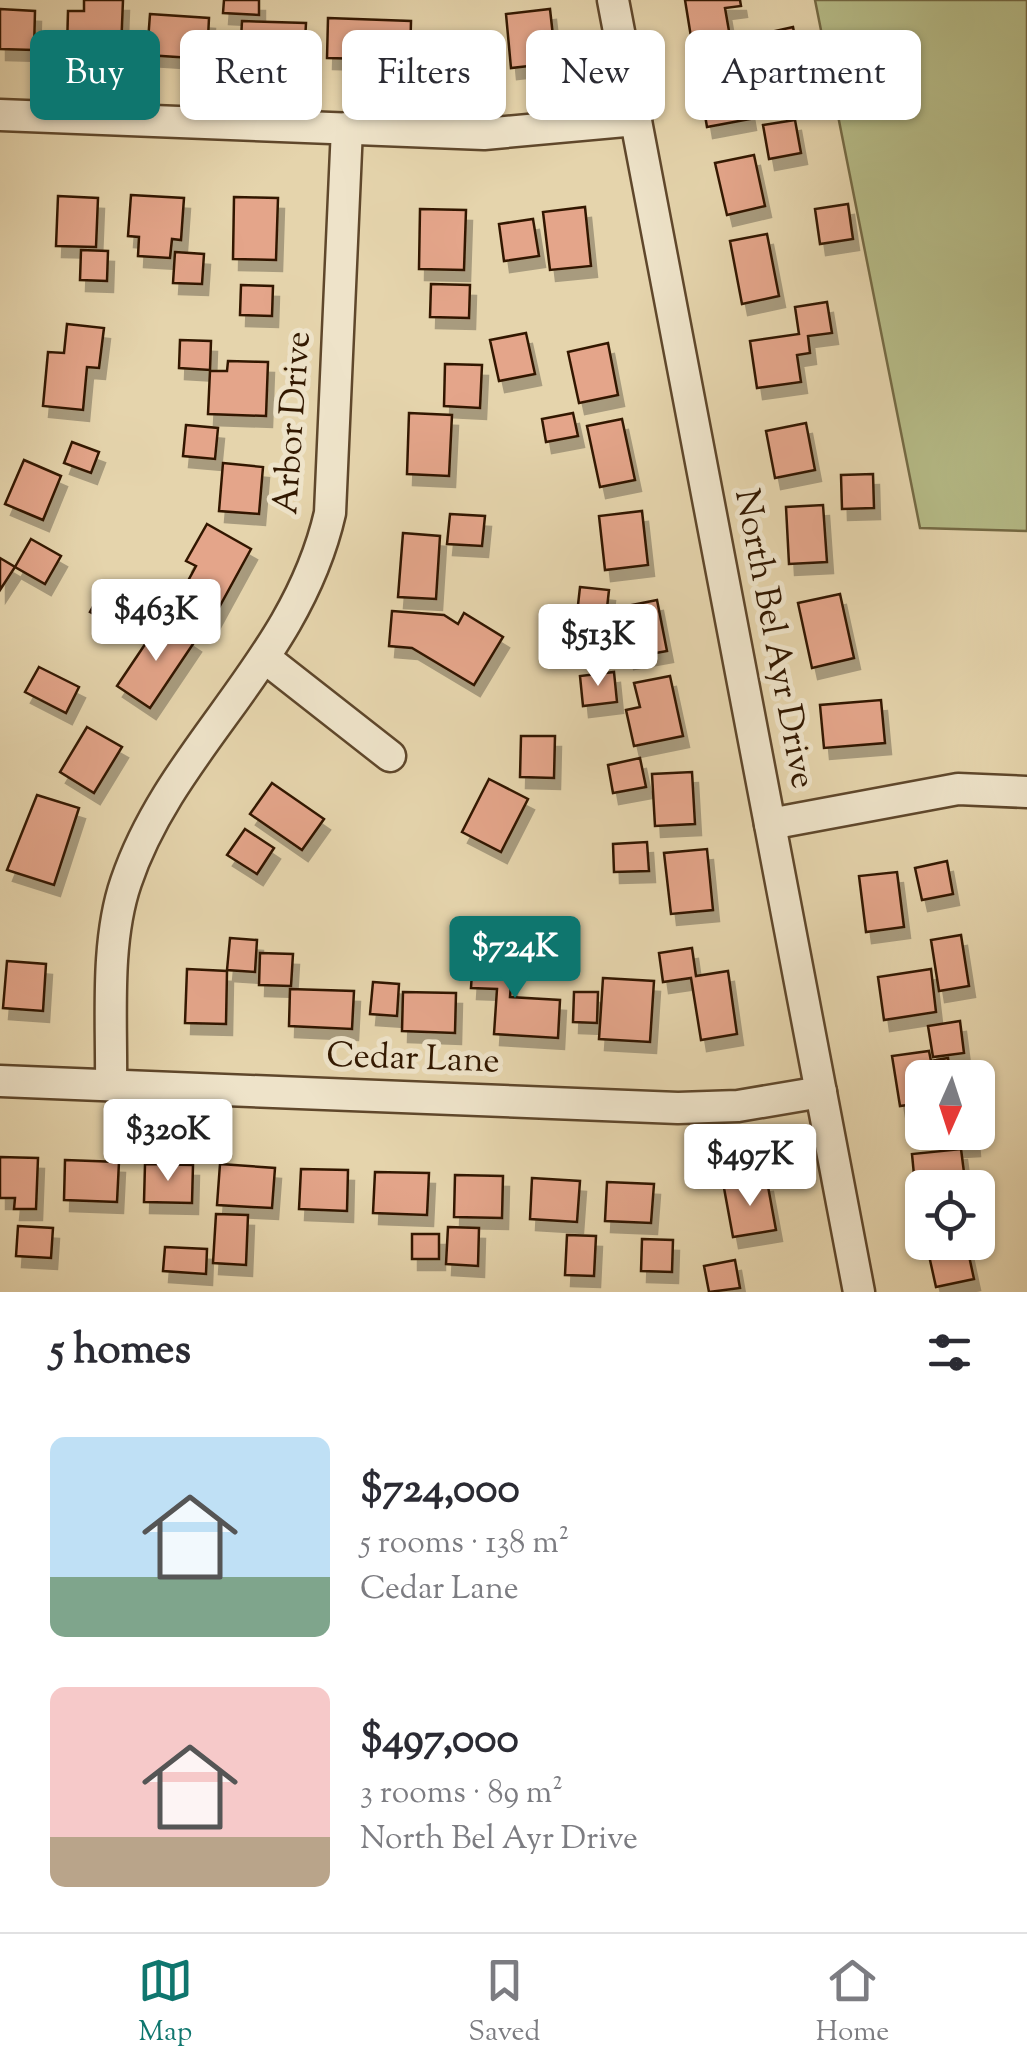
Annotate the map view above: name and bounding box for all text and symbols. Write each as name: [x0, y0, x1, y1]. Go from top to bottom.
chip: Buy: [30, 30, 160, 120]
chip: Rent: [180, 30, 322, 120]
chip: Filters: [342, 30, 506, 120]
chip: New: [526, 30, 665, 120]
chip: Apartment: [685, 30, 921, 120]
street label: Arbor Drive: [262, 330, 326, 516]
street label: North Bel Ayr Drive: [719, 485, 827, 793]
pin: $463K: [86, 579, 226, 664]
text: $463K: [114, 588, 198, 634]
pin: $513K: [528, 604, 668, 689]
text: $513K: [561, 613, 635, 659]
pin: $724K: [445, 916, 585, 1001]
text: $724K: [471, 925, 559, 971]
street label: Cedar Lane: [325, 1031, 501, 1089]
north arrow: [905, 1060, 995, 1150]
map controls: [905, 1060, 995, 1260]
pin: $320K: [98, 1099, 238, 1184]
text: $320K: [125, 1108, 211, 1154]
pin: $497K: [680, 1124, 820, 1209]
text: $497K: [706, 1133, 794, 1179]
button: locate: [905, 1170, 995, 1260]
text: 5 homes: [50, 1322, 191, 1382]
icon: filters: [922, 1325, 977, 1380]
text: $724,000: [360, 1461, 520, 1521]
icon: home: [130, 1477, 250, 1597]
text: 5 rooms · 138 m²: [360, 1521, 569, 1567]
text: Cedar Lane: [360, 1567, 519, 1613]
text: $497,000: [360, 1711, 519, 1771]
icon: home: [130, 1727, 250, 1847]
text: 3 rooms · 89 m²: [360, 1771, 563, 1817]
text: North Bel Ayr Drive: [360, 1817, 638, 1863]
tab: Map: [138, 1953, 193, 2053]
tab: Saved: [468, 1953, 540, 2053]
tab: Home: [816, 1953, 889, 2053]

